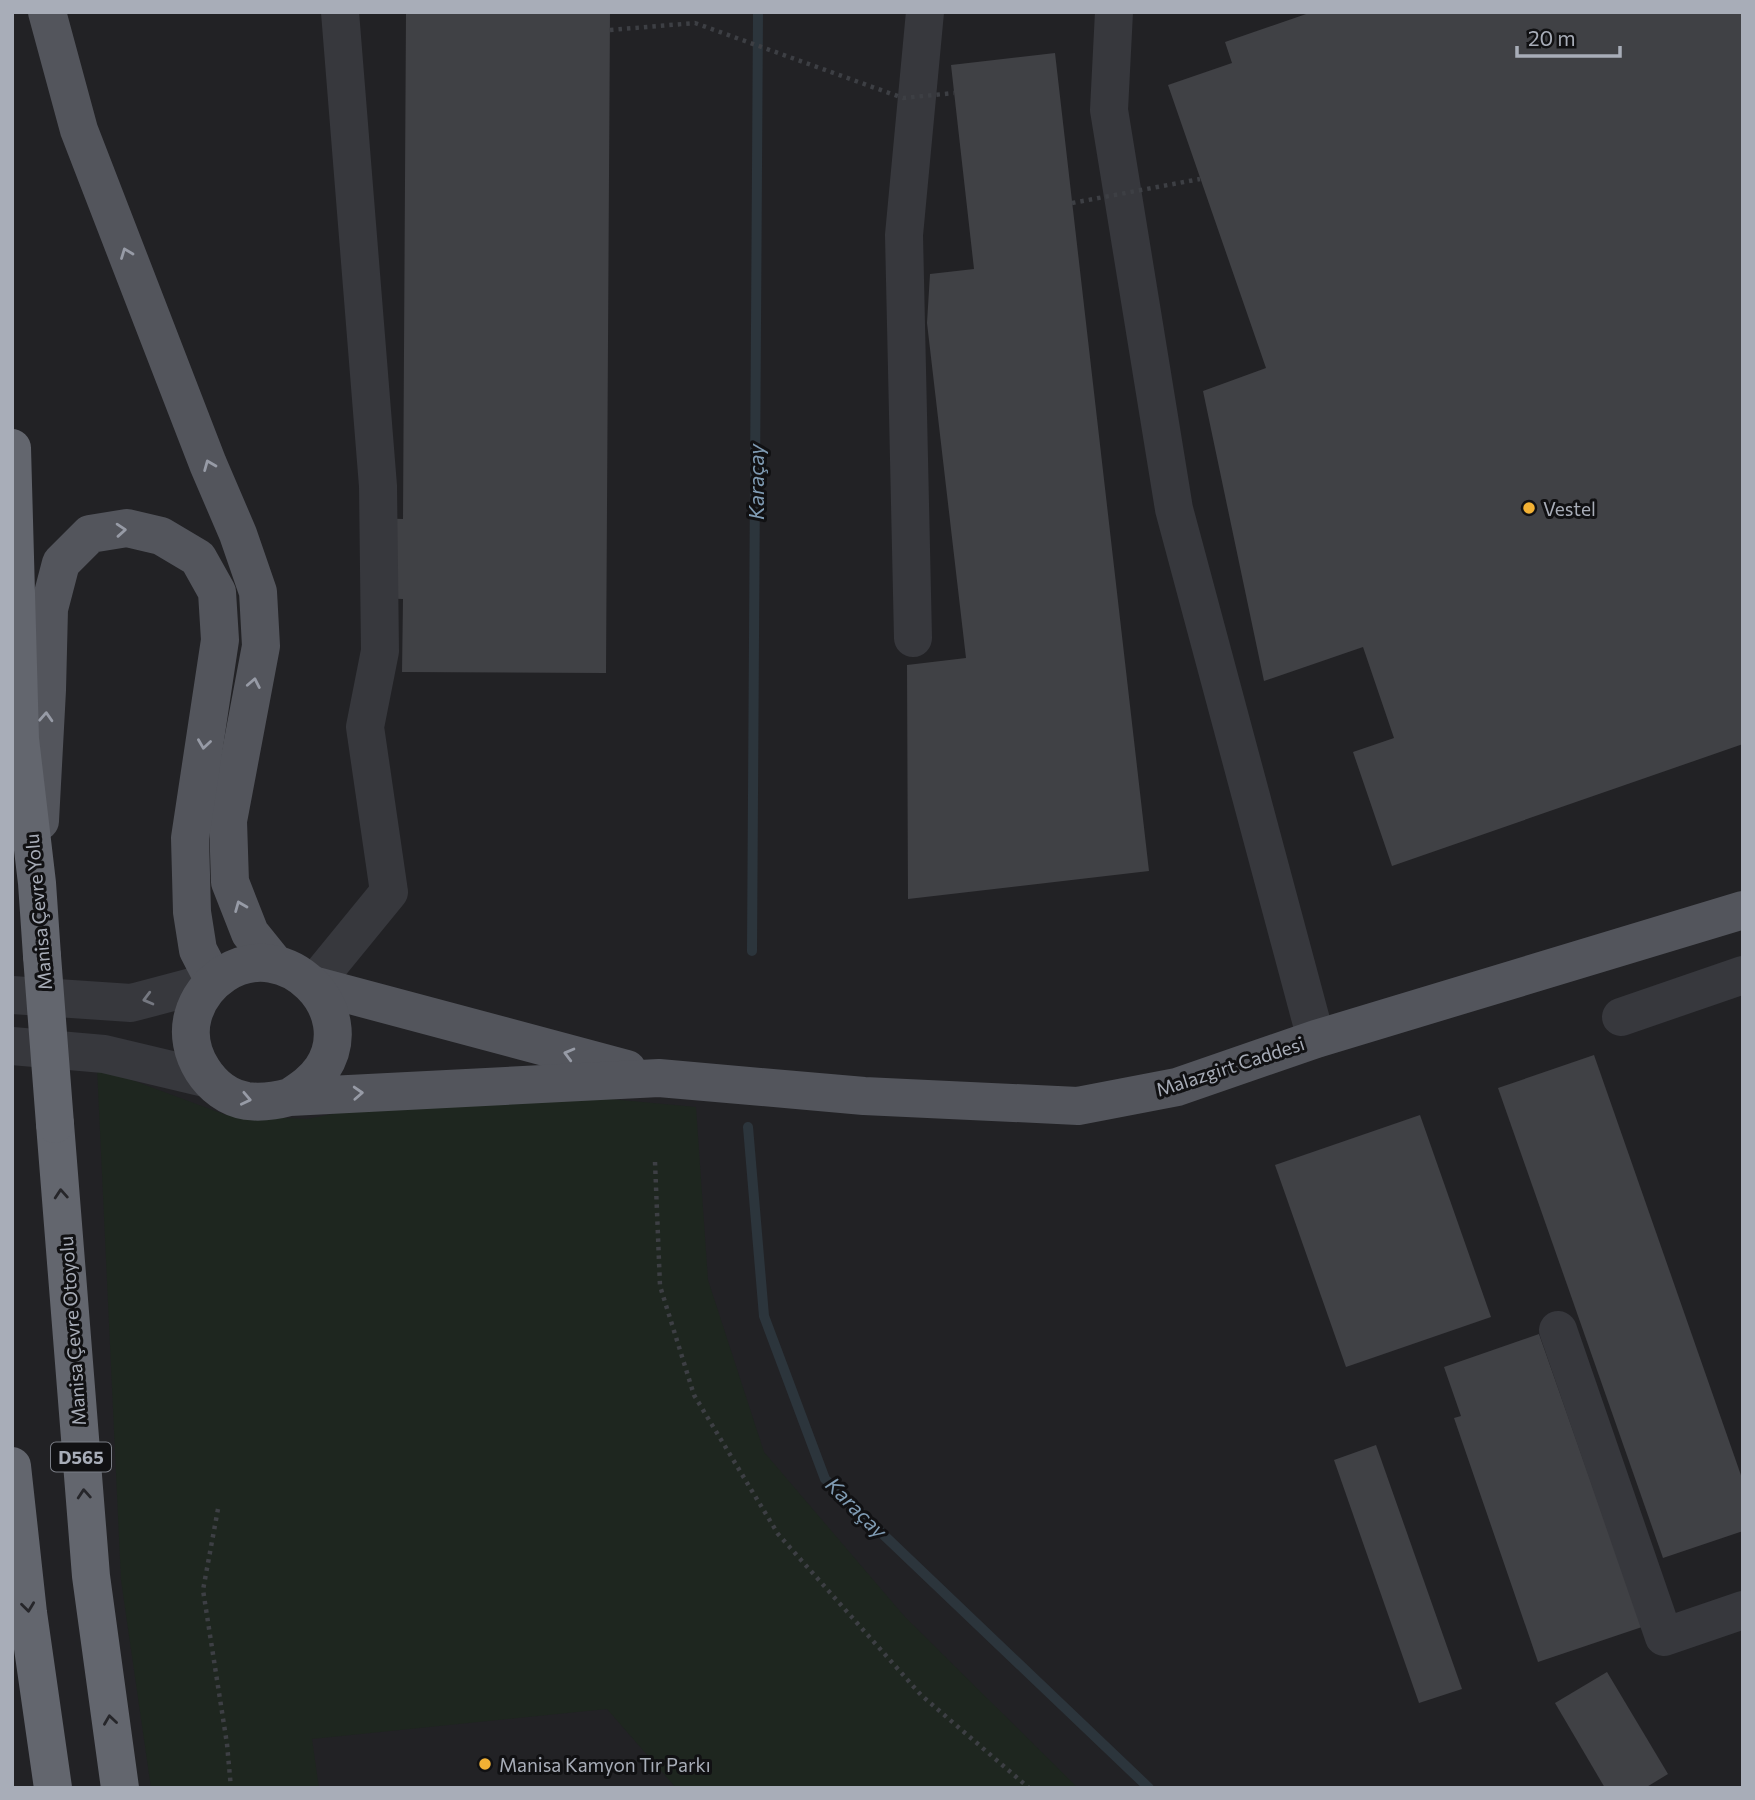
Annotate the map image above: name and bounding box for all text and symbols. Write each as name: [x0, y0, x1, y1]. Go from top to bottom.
scale bar: [1517, 14, 1620, 58]
text: 20 m: [1528, 25, 1576, 50]
one-way arrow: [121, 248, 135, 260]
water label: Karaçay: [743, 443, 768, 520]
one-way arrow: [203, 460, 217, 472]
place label: Vestel: [1543, 497, 1596, 520]
marker: Vestel: [1521, 500, 1537, 516]
one-way arrow: [116, 523, 127, 538]
one-way arrow: [245, 677, 260, 689]
one-way arrow: [38, 711, 53, 722]
one-way arrow: [197, 738, 212, 750]
street label: Manisa Çevre Yolu: [20, 833, 56, 991]
one-way arrow: [234, 901, 248, 913]
one-way arrow: [142, 991, 154, 1005]
street label: Malazgirt Caddesi: [1153, 1031, 1307, 1101]
one-way arrow: [564, 1048, 576, 1062]
one-way arrow: [352, 1086, 363, 1101]
one-way arrow: [240, 1091, 252, 1106]
one-way arrow: [54, 1188, 69, 1199]
street label: Manisa Çevre Otoyolu: [54, 1235, 90, 1427]
road number: D565: [51, 1442, 111, 1472]
water label: Karaçay: [821, 1471, 894, 1544]
one-way arrow: [77, 1488, 92, 1499]
one-way arrow: [20, 1601, 35, 1612]
one-way arrow: [103, 1714, 118, 1726]
place label: Manisa Kamyon Tır Parkı: [499, 1753, 711, 1776]
marker: Manisa Kamyon Tır Parkı: [477, 1756, 493, 1772]

